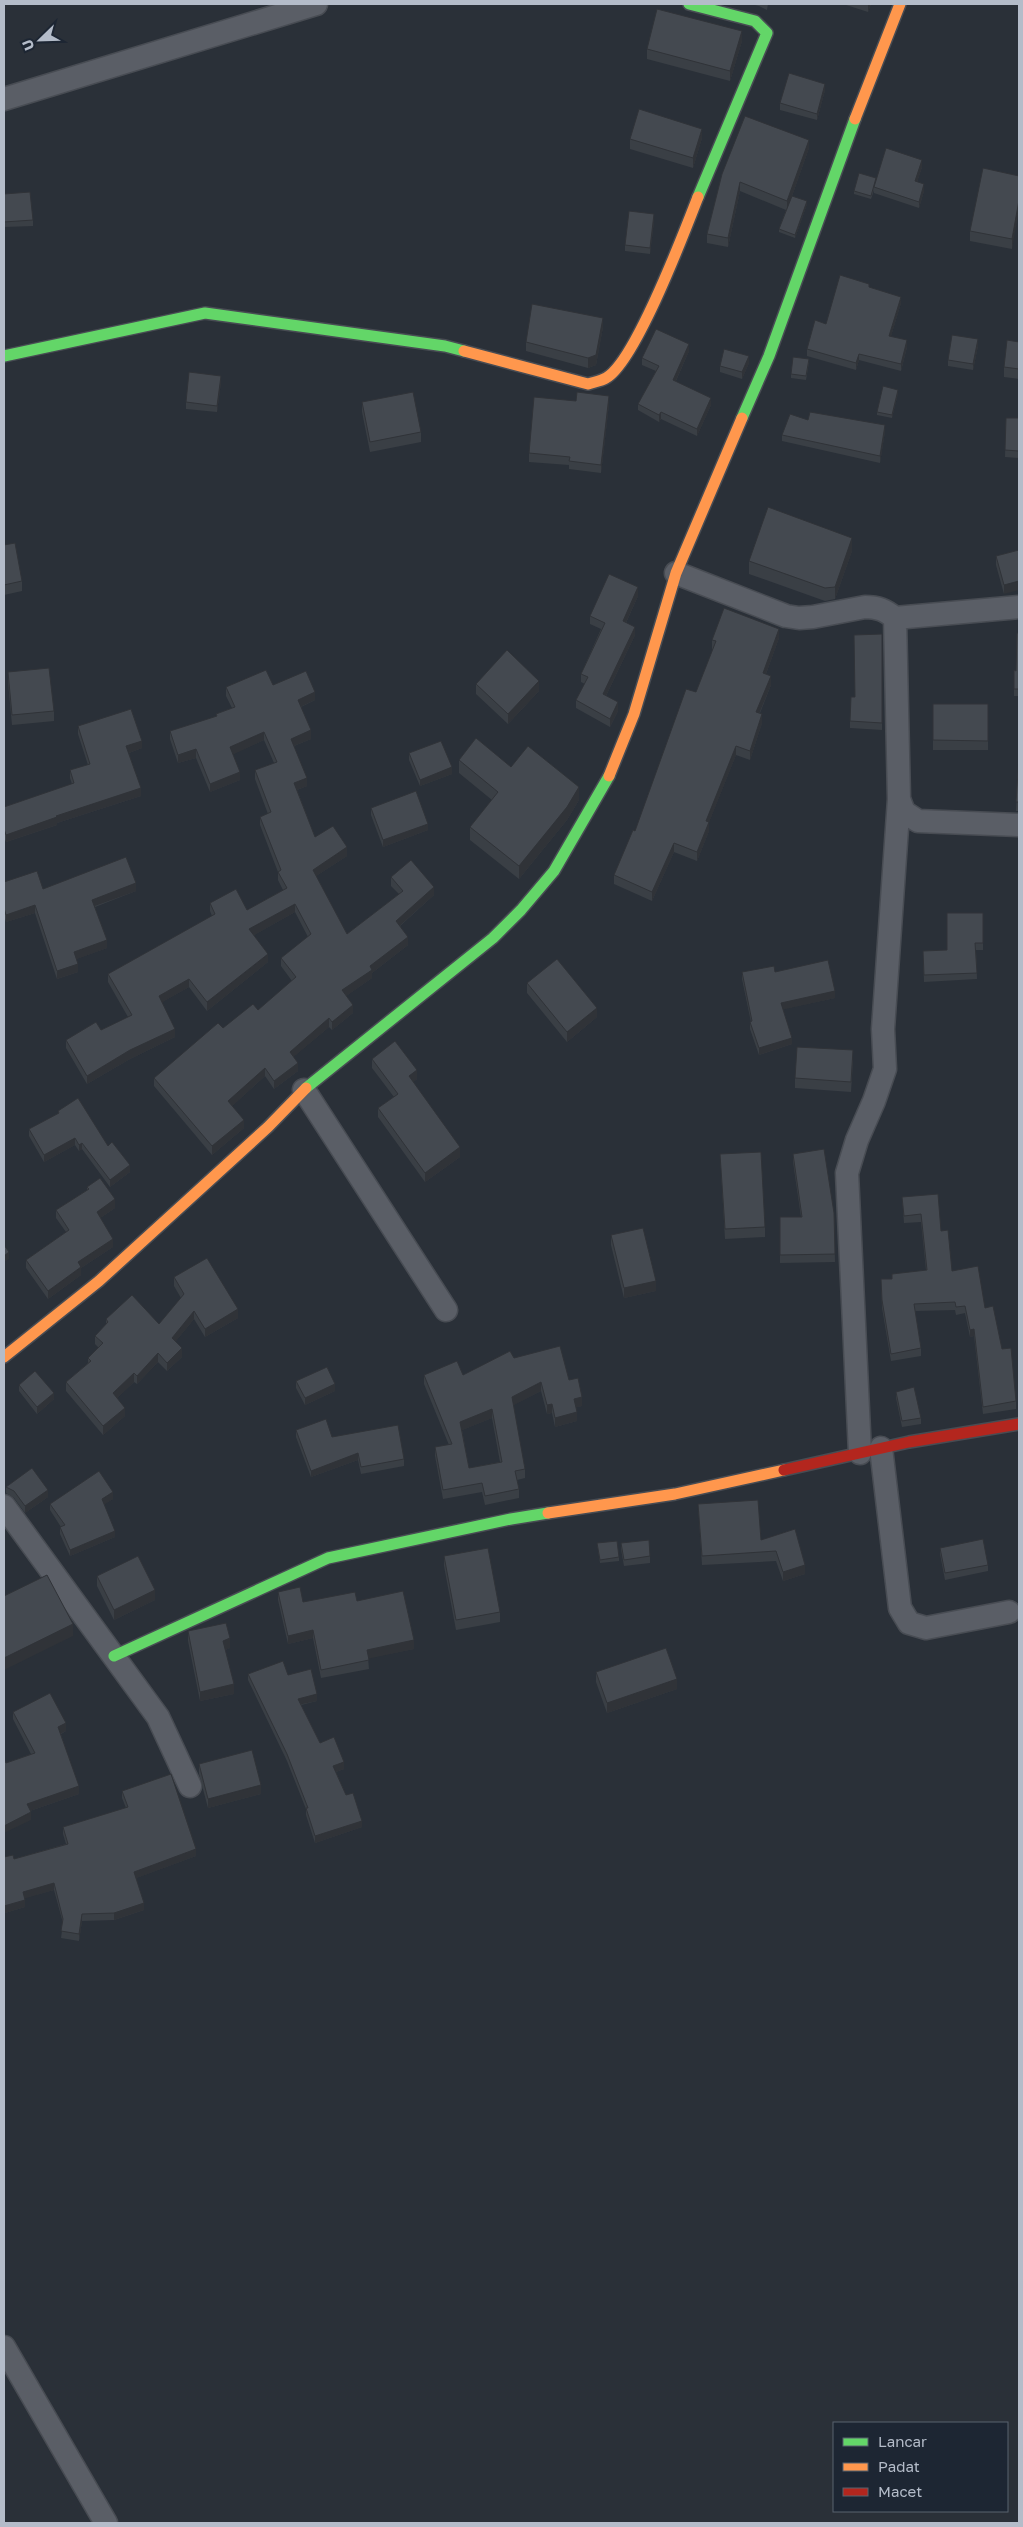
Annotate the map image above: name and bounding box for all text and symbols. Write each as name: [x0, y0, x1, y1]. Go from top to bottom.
north arrow: [15, 15, 65, 65]
text: U: [18, 37, 37, 53]
legend: [833, 2422, 1008, 2512]
text: Lancar: [878, 2432, 927, 2450]
text: Padat: [878, 2457, 920, 2475]
text: Macet: [878, 2482, 922, 2500]

